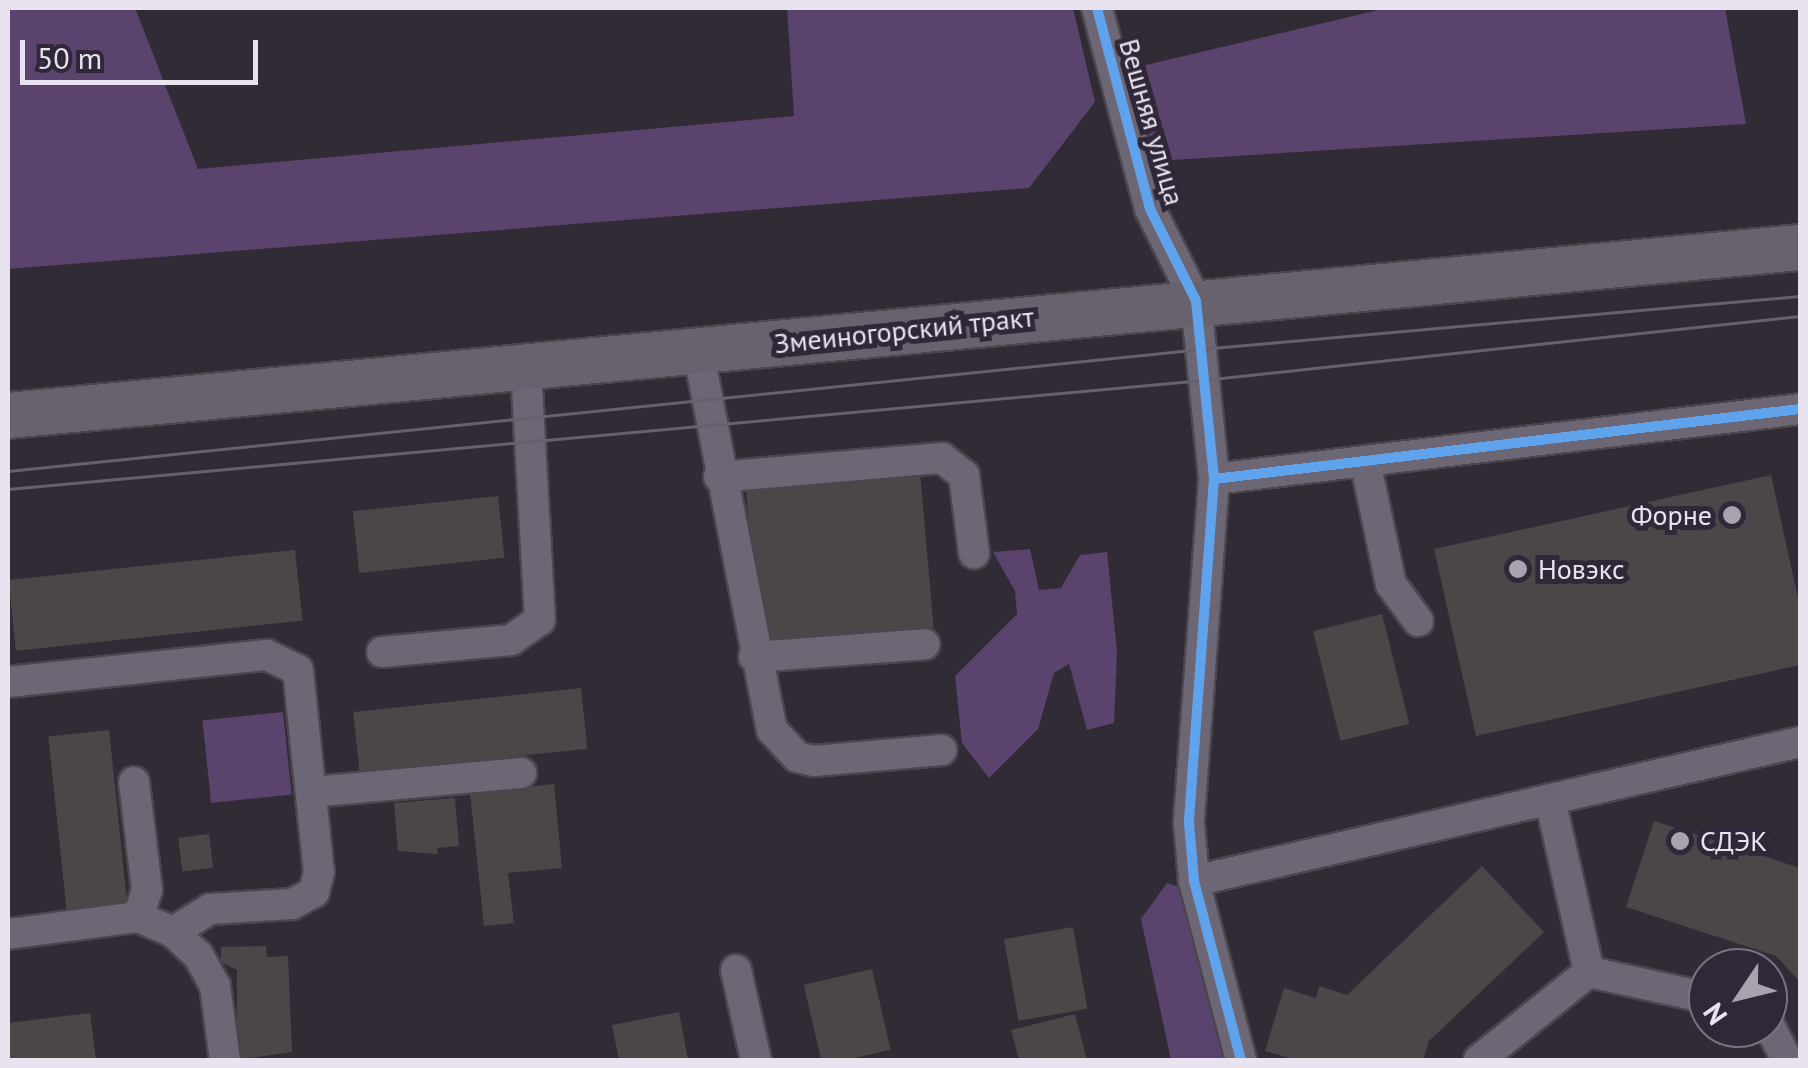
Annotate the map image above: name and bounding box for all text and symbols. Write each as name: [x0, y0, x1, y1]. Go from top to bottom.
scale bar: [25, 20, 262, 82]
street label: Вешняя улица: [1112, 35, 1192, 209]
text: 50 m: [37, 38, 102, 77]
street label: Змеиногорский тракт: [772, 300, 1036, 360]
place label: Форне: [1631, 498, 1712, 532]
marker: Форне: [1721, 504, 1743, 526]
place label: Новэкс: [1538, 552, 1625, 586]
marker: Новэкс: [1507, 558, 1529, 580]
place label: СДЭК: [1700, 824, 1767, 858]
marker: СДЭК: [1669, 830, 1691, 852]
north arrow: [1688, 948, 1788, 1048]
text: N: [1694, 996, 1735, 1032]

